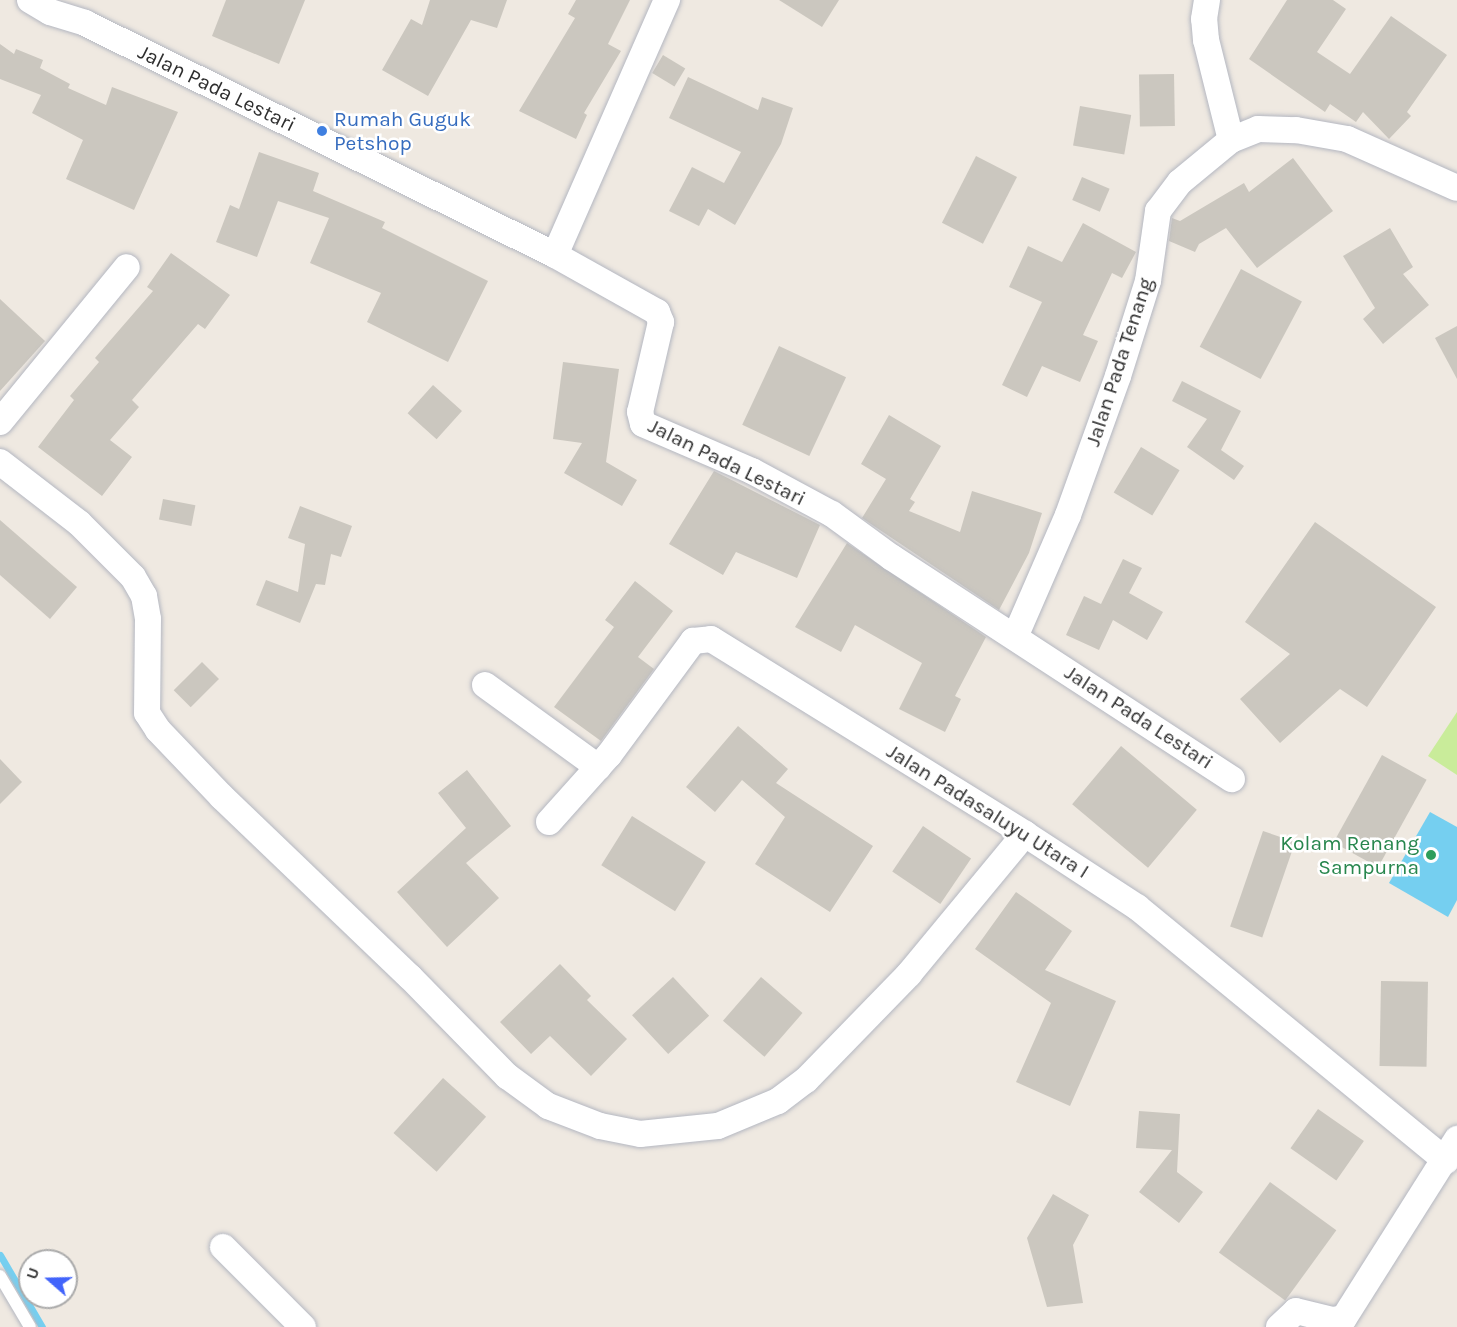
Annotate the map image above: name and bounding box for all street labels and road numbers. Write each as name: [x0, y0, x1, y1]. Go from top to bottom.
street label: Jalan Pada Lestari: [134, 39, 300, 137]
street label: Jalan Pada Tenang: [1080, 275, 1158, 449]
street label: Jalan Pada Lestari: [644, 413, 810, 511]
street label: Jalan Pada Lestari: [1060, 660, 1218, 774]
street label: Jalan Padasaluyu Utara I: [882, 738, 1094, 884]

